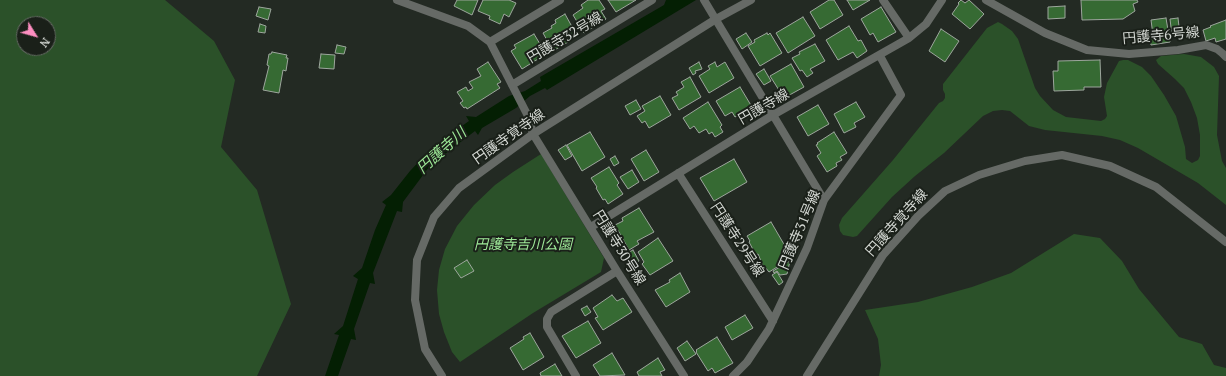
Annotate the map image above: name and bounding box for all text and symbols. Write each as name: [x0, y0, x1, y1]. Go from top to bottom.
street label: 円護寺32号線: [524, 9, 606, 67]
north arrow: [16, 16, 56, 56]
street label: 円護寺6号線: [1122, 24, 1200, 48]
text: N: [37, 35, 53, 50]
street label: 円護寺線: [736, 86, 792, 128]
street label: 円護寺覚寺線: [470, 106, 548, 168]
water label: 円護寺川: [414, 124, 470, 178]
street label: 円護寺覚寺線: [863, 186, 931, 260]
street label: 円護寺31号線: [776, 188, 824, 272]
street label: 円護寺29号線: [707, 200, 767, 280]
street label: 円護寺30号線: [589, 208, 649, 288]
park label: 円護寺吉川公園: [474, 237, 572, 253]

